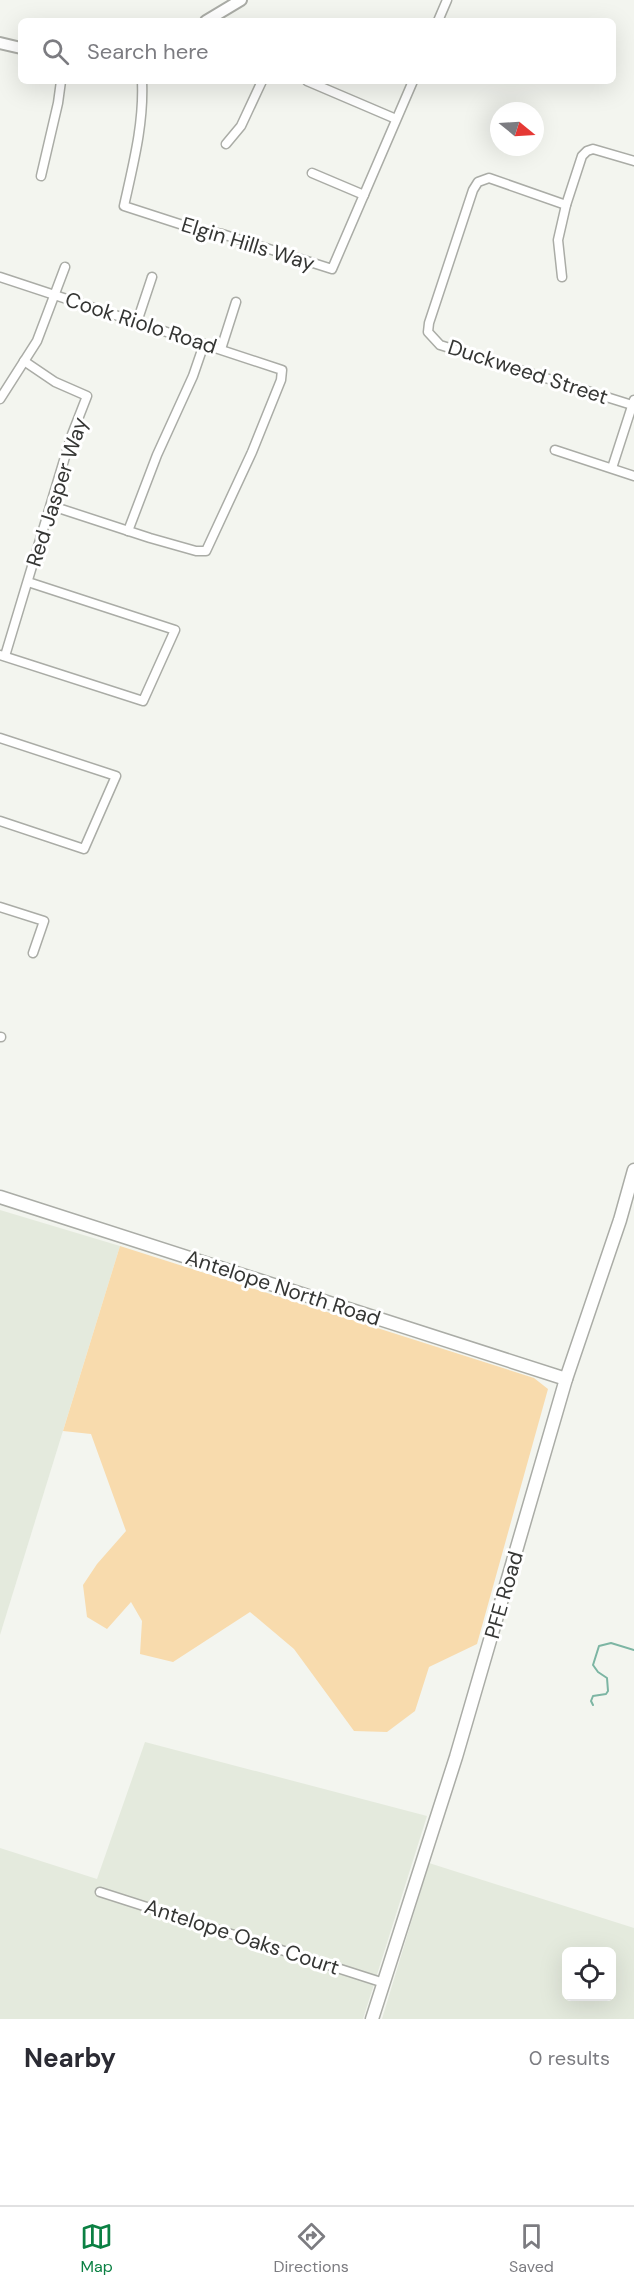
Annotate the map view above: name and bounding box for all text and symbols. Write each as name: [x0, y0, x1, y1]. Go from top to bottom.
search box: [18, 18, 616, 84]
icon: search: [39, 35, 72, 68]
text: Search here: [87, 37, 208, 66]
north arrow: [490, 102, 544, 156]
street label: Elgin Hills Way: [178, 210, 318, 278]
street label: Cook Riolo Road: [62, 285, 220, 361]
street label: Duckweed Street: [444, 333, 612, 411]
street label: Red Jasper Way: [20, 413, 94, 570]
street label: Antelope North Road: [182, 1243, 384, 1333]
street label: PFE Road: [478, 1548, 530, 1642]
street label: Antelope Oaks Court: [141, 1892, 343, 1982]
map controls: [562, 1947, 616, 2001]
button: locate: [562, 1947, 616, 2001]
text: Nearby: [24, 2041, 116, 2075]
text: 0 results: [529, 2045, 610, 2071]
tab: Map: [80, 2220, 113, 2277]
tab: Directions: [273, 2220, 349, 2277]
tab: Saved: [509, 2220, 554, 2277]

